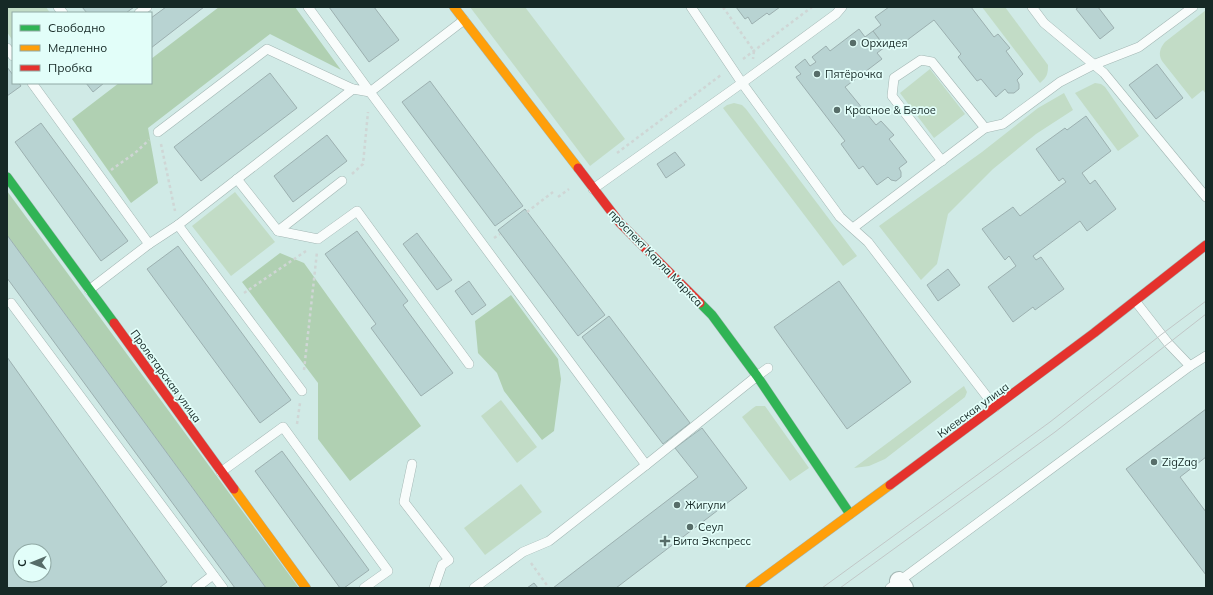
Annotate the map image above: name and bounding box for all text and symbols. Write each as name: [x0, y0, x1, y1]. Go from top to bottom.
legend: [12, 12, 152, 84]
text: Свободно: [48, 20, 105, 35]
place label: Орхидея: [861, 36, 907, 50]
marker: Орхидея: [848, 38, 858, 48]
text: Медленно: [48, 40, 107, 55]
text: Пробка: [48, 60, 92, 75]
place label: Пятёрочка: [825, 67, 882, 81]
marker: Пятёрочка: [812, 69, 822, 79]
place label: Красное & Белое: [845, 103, 936, 117]
marker: Красное & Белое: [832, 105, 842, 115]
street label: проспект Карла Маркса: [606, 207, 706, 309]
street label: Пролетарская улица: [128, 327, 204, 425]
street label: Киевская улица: [934, 379, 1012, 441]
place label: ZigZag: [1162, 455, 1198, 469]
marker: ZigZag: [1149, 457, 1159, 467]
place label: Жигули: [685, 498, 726, 512]
marker: Жигули: [672, 500, 682, 510]
place label: Сеул: [698, 520, 724, 534]
marker: Сеул: [685, 522, 695, 532]
place label: Вита Экспресс: [673, 534, 752, 548]
marker: Вита Экспресс: [660, 536, 670, 546]
north arrow: [12, 543, 52, 583]
text: С: [15, 559, 29, 567]

